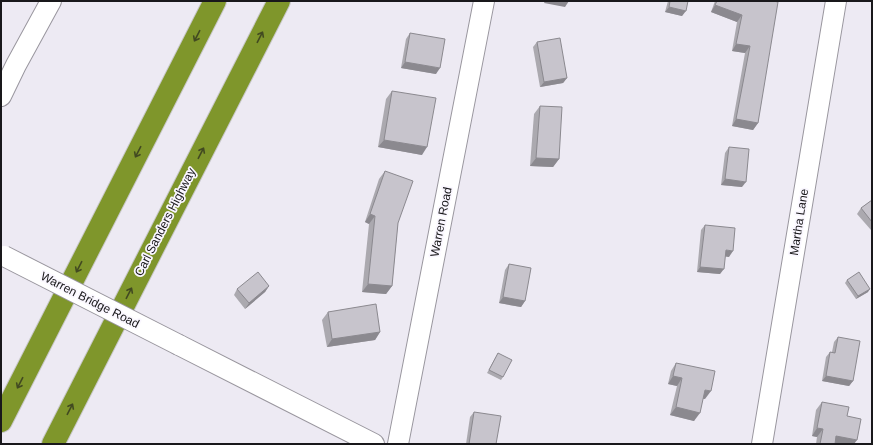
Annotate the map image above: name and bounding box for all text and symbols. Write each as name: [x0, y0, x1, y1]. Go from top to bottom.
one-way arrow: [193, 30, 201, 42]
one-way arrow: [257, 31, 264, 43]
one-way arrow: [134, 145, 142, 157]
one-way arrow: [198, 147, 205, 159]
street label: Carl Sanders Highway: [132, 166, 198, 278]
street label: Warren Road: [427, 186, 455, 258]
street label: Martha Lane: [787, 187, 811, 256]
one-way arrow: [75, 261, 82, 273]
street label: Warren Bridge Road: [38, 269, 142, 331]
one-way arrow: [126, 287, 133, 299]
one-way arrow: [16, 377, 24, 389]
one-way arrow: [67, 403, 74, 415]

